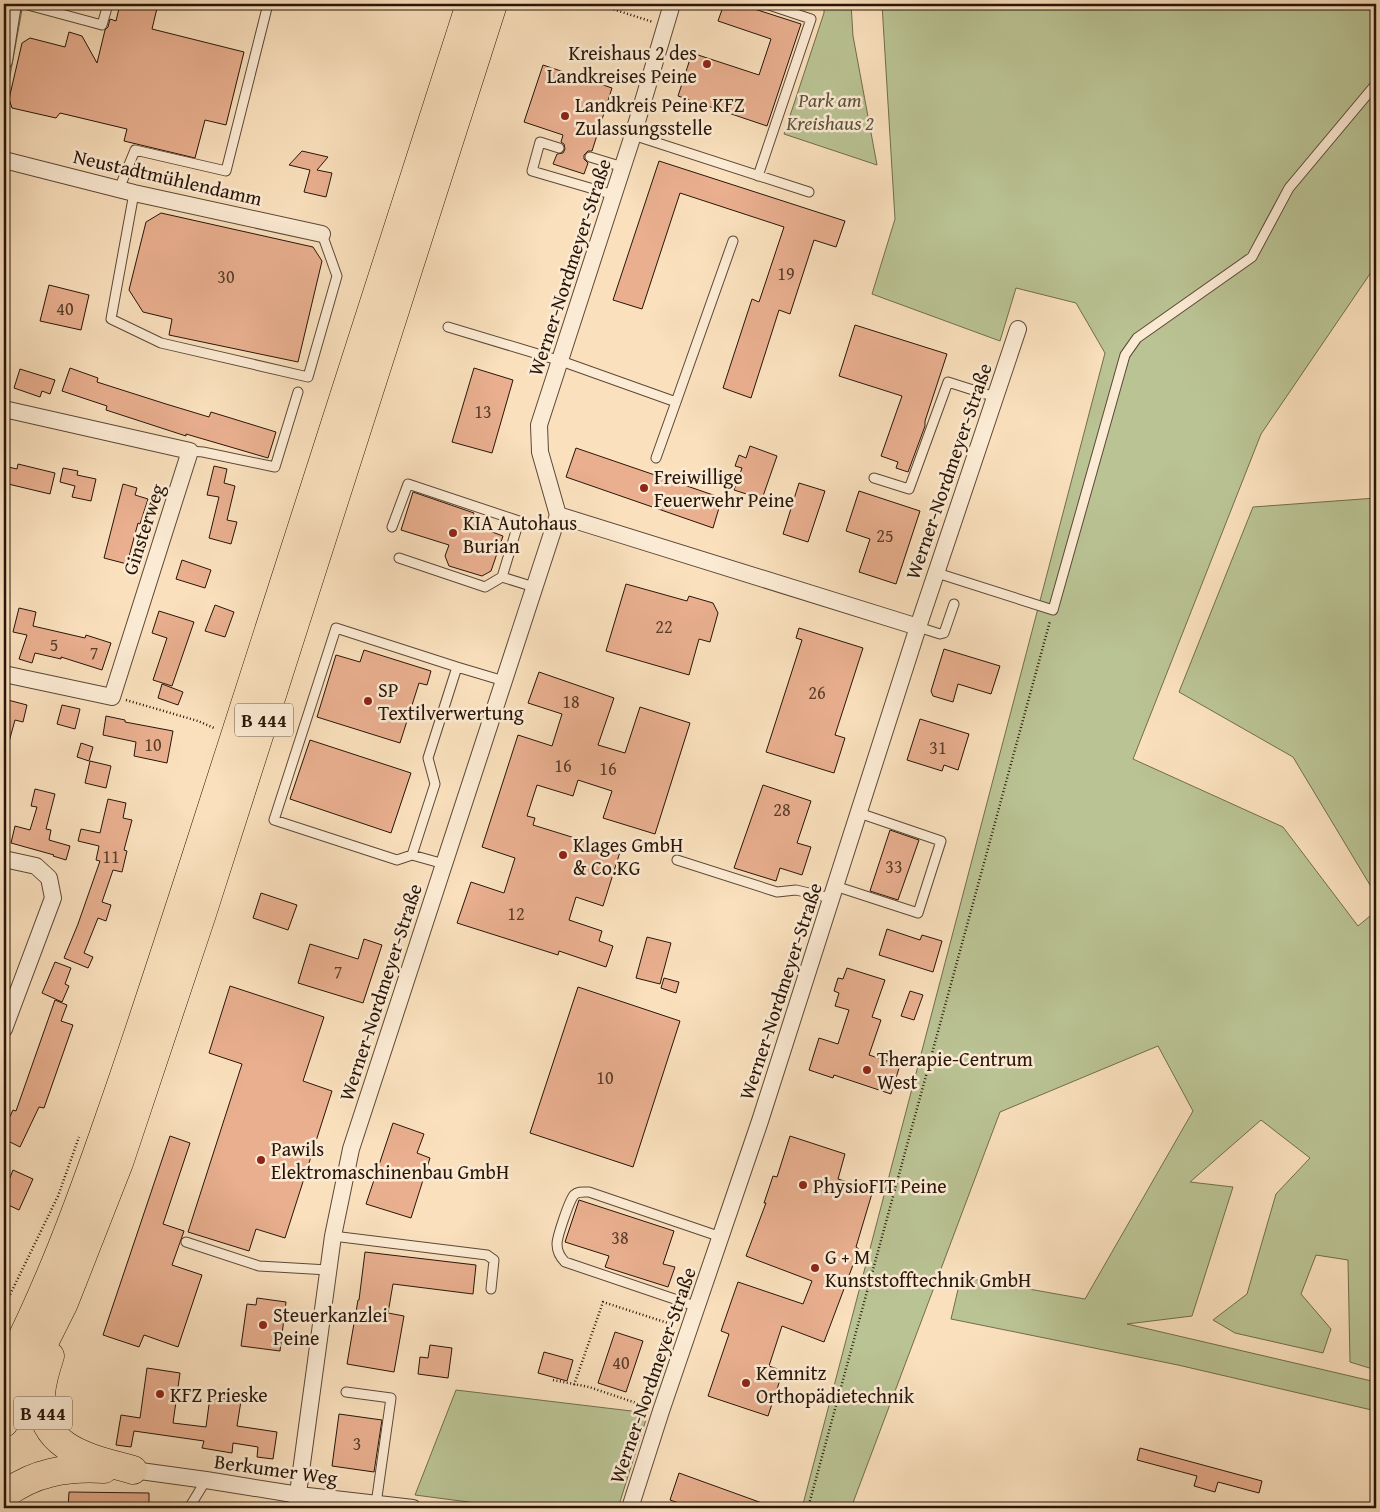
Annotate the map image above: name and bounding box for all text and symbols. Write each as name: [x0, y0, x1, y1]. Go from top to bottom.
place label: Kreishaus 2 des Landkreises Peine: [547, 38, 697, 90]
marker: Kreishaus 2 des Landkreises Peine: [701, 58, 713, 70]
park label: Park am Kreishaus 2: [785, 85, 874, 137]
place label: Landkreis Peine KFZ Zulassungsstelle: [575, 90, 745, 142]
marker: Landkreis Peine KFZ Zulassungsstelle: [559, 110, 571, 122]
street label: Neustadtmühlendamm: [71, 141, 266, 213]
street label: Werner-Nordmeyer-Straße: [520, 155, 618, 379]
house number: 19: [777, 260, 795, 287]
house number: 30: [217, 263, 235, 290]
house number: 40: [56, 295, 74, 322]
street label: Werner-Nordmeyer-Straße: [897, 359, 999, 583]
house number: 13: [474, 398, 492, 425]
place label: Freiwillige Feuerwehr Peine: [654, 462, 794, 514]
street label: Ginsterweg: [115, 480, 171, 578]
marker: Freiwillige Feuerwehr Peine: [638, 482, 650, 494]
place label: KIA Autohaus Burian: [463, 508, 577, 560]
house number: 25: [876, 522, 894, 549]
marker: KIA Autohaus Burian: [447, 527, 459, 539]
house number: 22: [655, 613, 673, 640]
house number: 5: [50, 631, 58, 658]
house number: 7: [90, 639, 98, 666]
place label: SP Textilverwertung: [378, 675, 524, 727]
house number: 26: [808, 679, 826, 706]
house number: 18: [562, 688, 580, 715]
marker: SP Textilverwertung: [362, 695, 374, 707]
road number: B 444: [235, 704, 293, 736]
house number: 10: [144, 731, 162, 758]
house number: 31: [929, 734, 947, 761]
house number: 16: [554, 752, 572, 779]
house number: 16: [599, 755, 617, 782]
house number: 28: [773, 796, 791, 823]
place label: Klages GmbH & Co.KG: [573, 830, 683, 882]
house number: 11: [102, 843, 120, 870]
marker: Klages GmbH & Co.KG: [557, 849, 569, 861]
house number: 33: [885, 853, 903, 880]
street label: Werner-Nordmeyer-Straße: [731, 879, 829, 1103]
street label: Werner-Nordmeyer-Straße: [331, 880, 429, 1104]
house number: 12: [507, 900, 525, 927]
house number: 7: [334, 958, 342, 985]
place label: Therapie-Centrum West: [877, 1044, 1034, 1096]
house number: 10: [596, 1064, 614, 1091]
marker: Therapie-Centrum West: [861, 1064, 873, 1076]
place label: Pawils Elektromaschinenbau GmbH: [271, 1134, 509, 1186]
marker: Pawils Elektromaschinenbau GmbH: [255, 1154, 267, 1166]
place label: PhysioFIT Peine: [813, 1171, 947, 1200]
marker: PhysioFIT Peine: [797, 1179, 809, 1191]
house number: 38: [611, 1224, 629, 1251]
place label: G + M Kunststofftechnik GmbH: [825, 1242, 1031, 1294]
marker: G + M Kunststofftechnik GmbH: [809, 1262, 821, 1274]
street label: Werner-Nordmeyer-Straße: [601, 1263, 703, 1487]
place label: Steuerkanzlei Peine: [273, 1300, 388, 1352]
marker: Steuerkanzlei Peine: [257, 1319, 269, 1331]
house number: 40: [612, 1349, 630, 1376]
place label: Kemnitz Orthopädietechnik: [756, 1358, 915, 1410]
marker: Kemnitz Orthopädietechnik: [740, 1377, 752, 1389]
place label: KFZ Prieske: [170, 1380, 268, 1409]
marker: KFZ Prieske: [154, 1388, 166, 1400]
road number: B 444: [14, 1396, 72, 1430]
house number: 3: [353, 1430, 361, 1457]
street label: Berkumer Weg: [213, 1446, 339, 1492]

